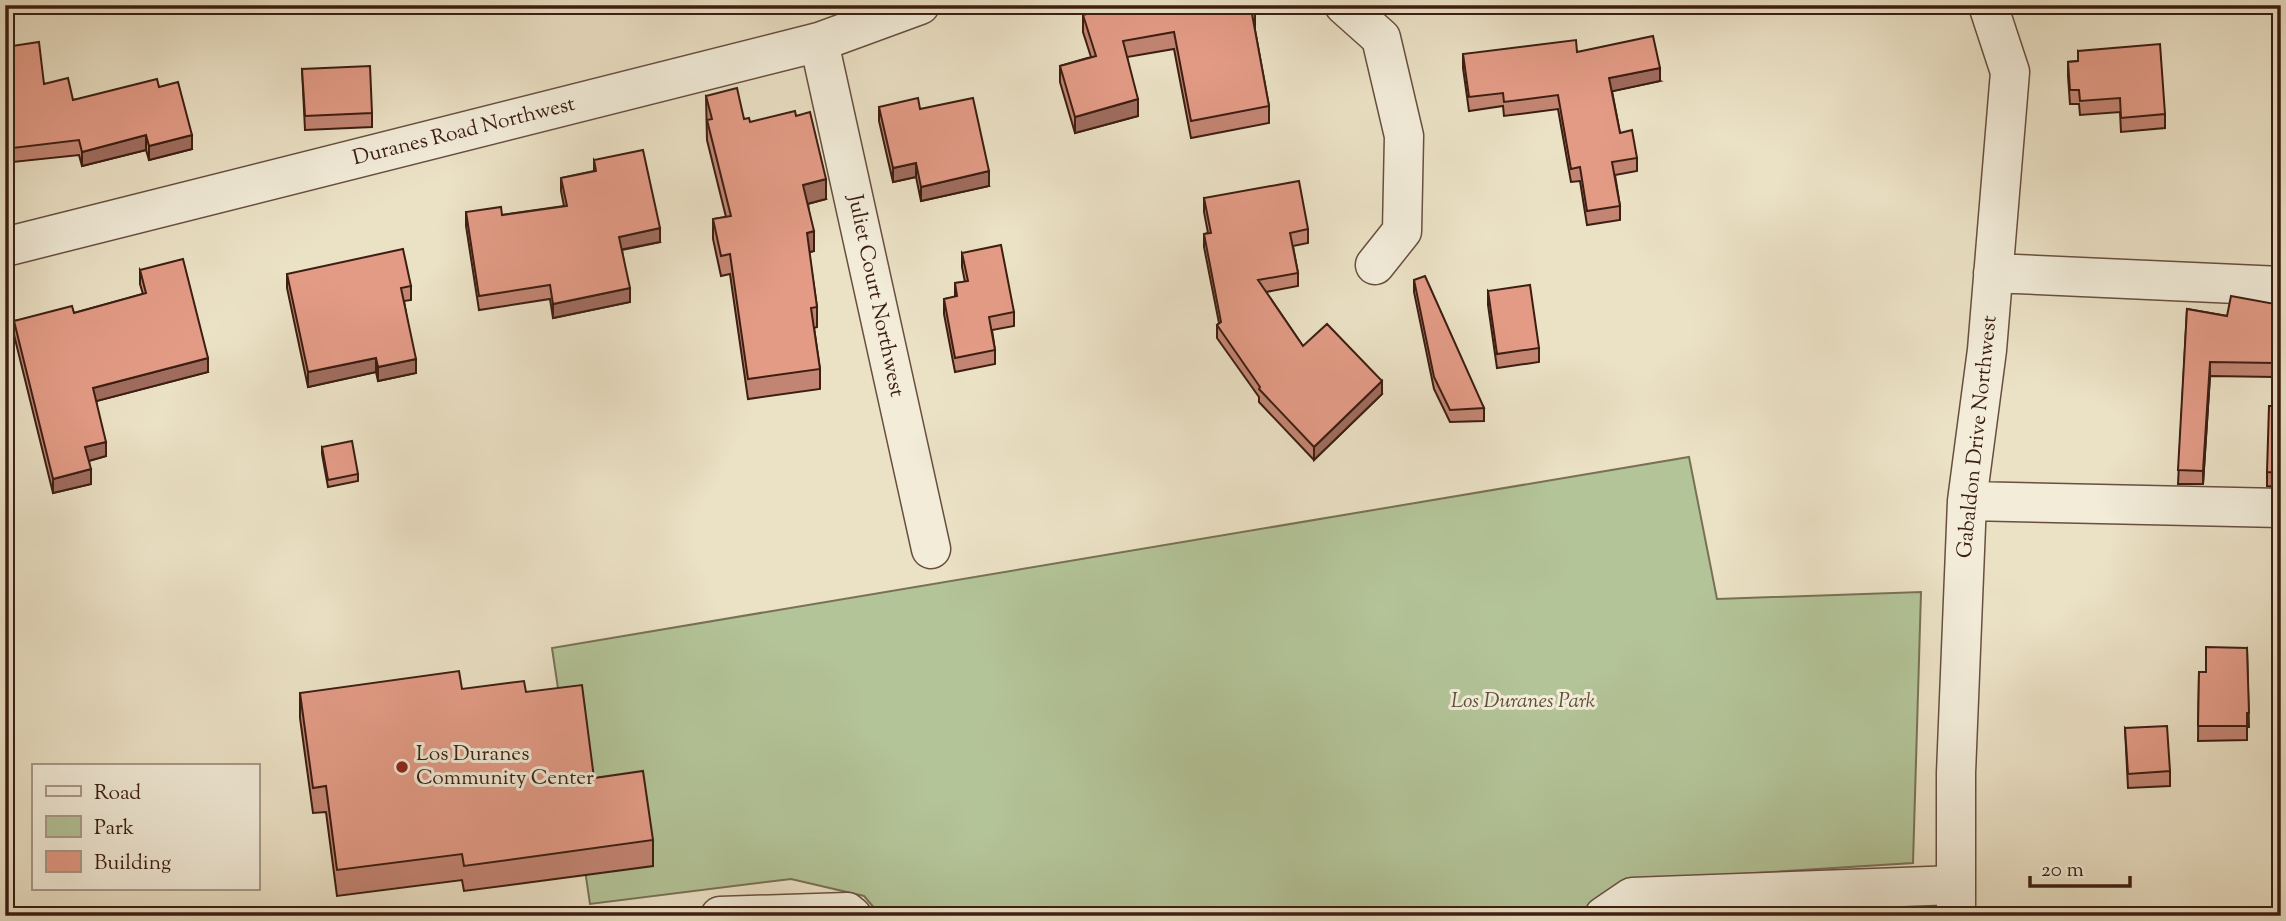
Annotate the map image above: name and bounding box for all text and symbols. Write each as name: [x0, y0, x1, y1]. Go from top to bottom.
street label: Duranes Road Northwest: [350, 90, 578, 174]
street label: Juliet Court Northwest: [839, 191, 911, 400]
street label: Gabaldon Drive Northwest: [1950, 314, 2006, 560]
park label: Los Duranes Park: [1451, 687, 1596, 717]
place label: Los Duranes Community Center: [416, 740, 594, 794]
marker: Los Duranes Community Center: [394, 759, 410, 775]
legend: [32, 764, 259, 890]
text: Road: [94, 779, 141, 809]
text: Park: [94, 814, 135, 844]
scale bar: [2030, 844, 2130, 888]
text: Building: [94, 849, 171, 879]
text: 20 m: [2041, 856, 2084, 886]

